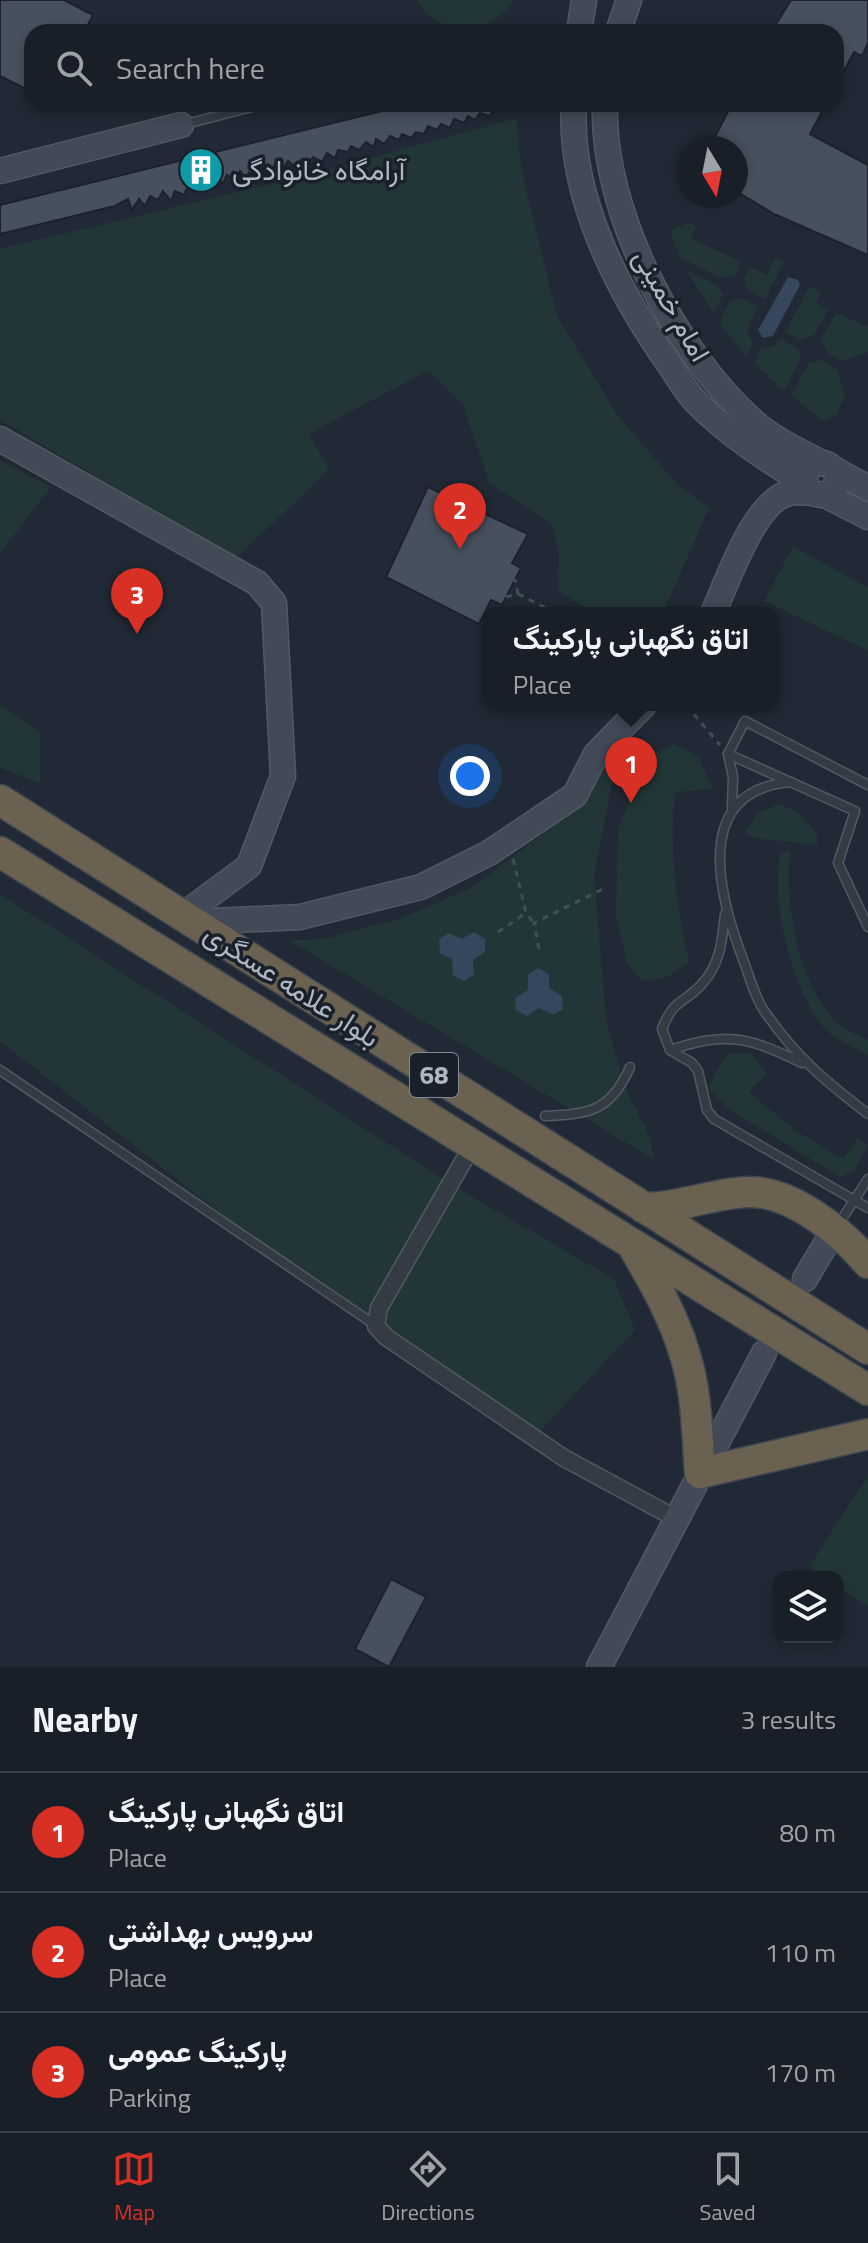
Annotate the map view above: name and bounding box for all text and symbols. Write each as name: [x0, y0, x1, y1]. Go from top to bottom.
search box: [24, 24, 844, 112]
text: Search here: [116, 45, 265, 91]
icon: search: [52, 46, 96, 90]
north arrow: [676, 136, 748, 208]
building icon: آرامگاه خانوادگی: [177, 146, 225, 194]
place label: آرامگاه خانوادگی: [232, 148, 408, 191]
street label: امام خمینی: [623, 240, 722, 369]
pin: 2: [434, 483, 486, 549]
pin: 3: [111, 568, 163, 634]
popup: [483, 607, 779, 711]
text: اتاق نگهبانی پارکینگ: [513, 615, 749, 661]
text: Place: [513, 665, 572, 704]
pin: 1: [605, 737, 657, 803]
your location: [450, 756, 490, 796]
street label: بلوار علامه عسگری: [196, 912, 389, 1058]
road number: 68: [410, 1053, 458, 1097]
map controls: [772, 1571, 844, 1643]
button: layers: [772, 1571, 844, 1643]
text: Nearby: [32, 1693, 138, 1745]
text: 3 results: [741, 1700, 836, 1739]
text: اتاق نگهبانی پارکینگ: [108, 1788, 344, 1834]
text: 1: [51, 1813, 65, 1852]
text: 80 m: [779, 1813, 836, 1852]
text: Place: [108, 1838, 167, 1877]
text: سرویس بهداشتی: [108, 1908, 314, 1954]
text: 2: [51, 1933, 65, 1972]
text: 110 m: [765, 1933, 836, 1972]
text: Place: [108, 1958, 167, 1997]
text: پارکینگ عمومی: [108, 2028, 287, 2074]
text: 3: [51, 2053, 65, 2092]
text: 170 m: [765, 2053, 836, 2092]
text: Parking: [108, 2078, 191, 2117]
tab: Map: [112, 2147, 156, 2229]
tab: Directions: [381, 2147, 475, 2229]
tab: Saved: [700, 2147, 756, 2229]

